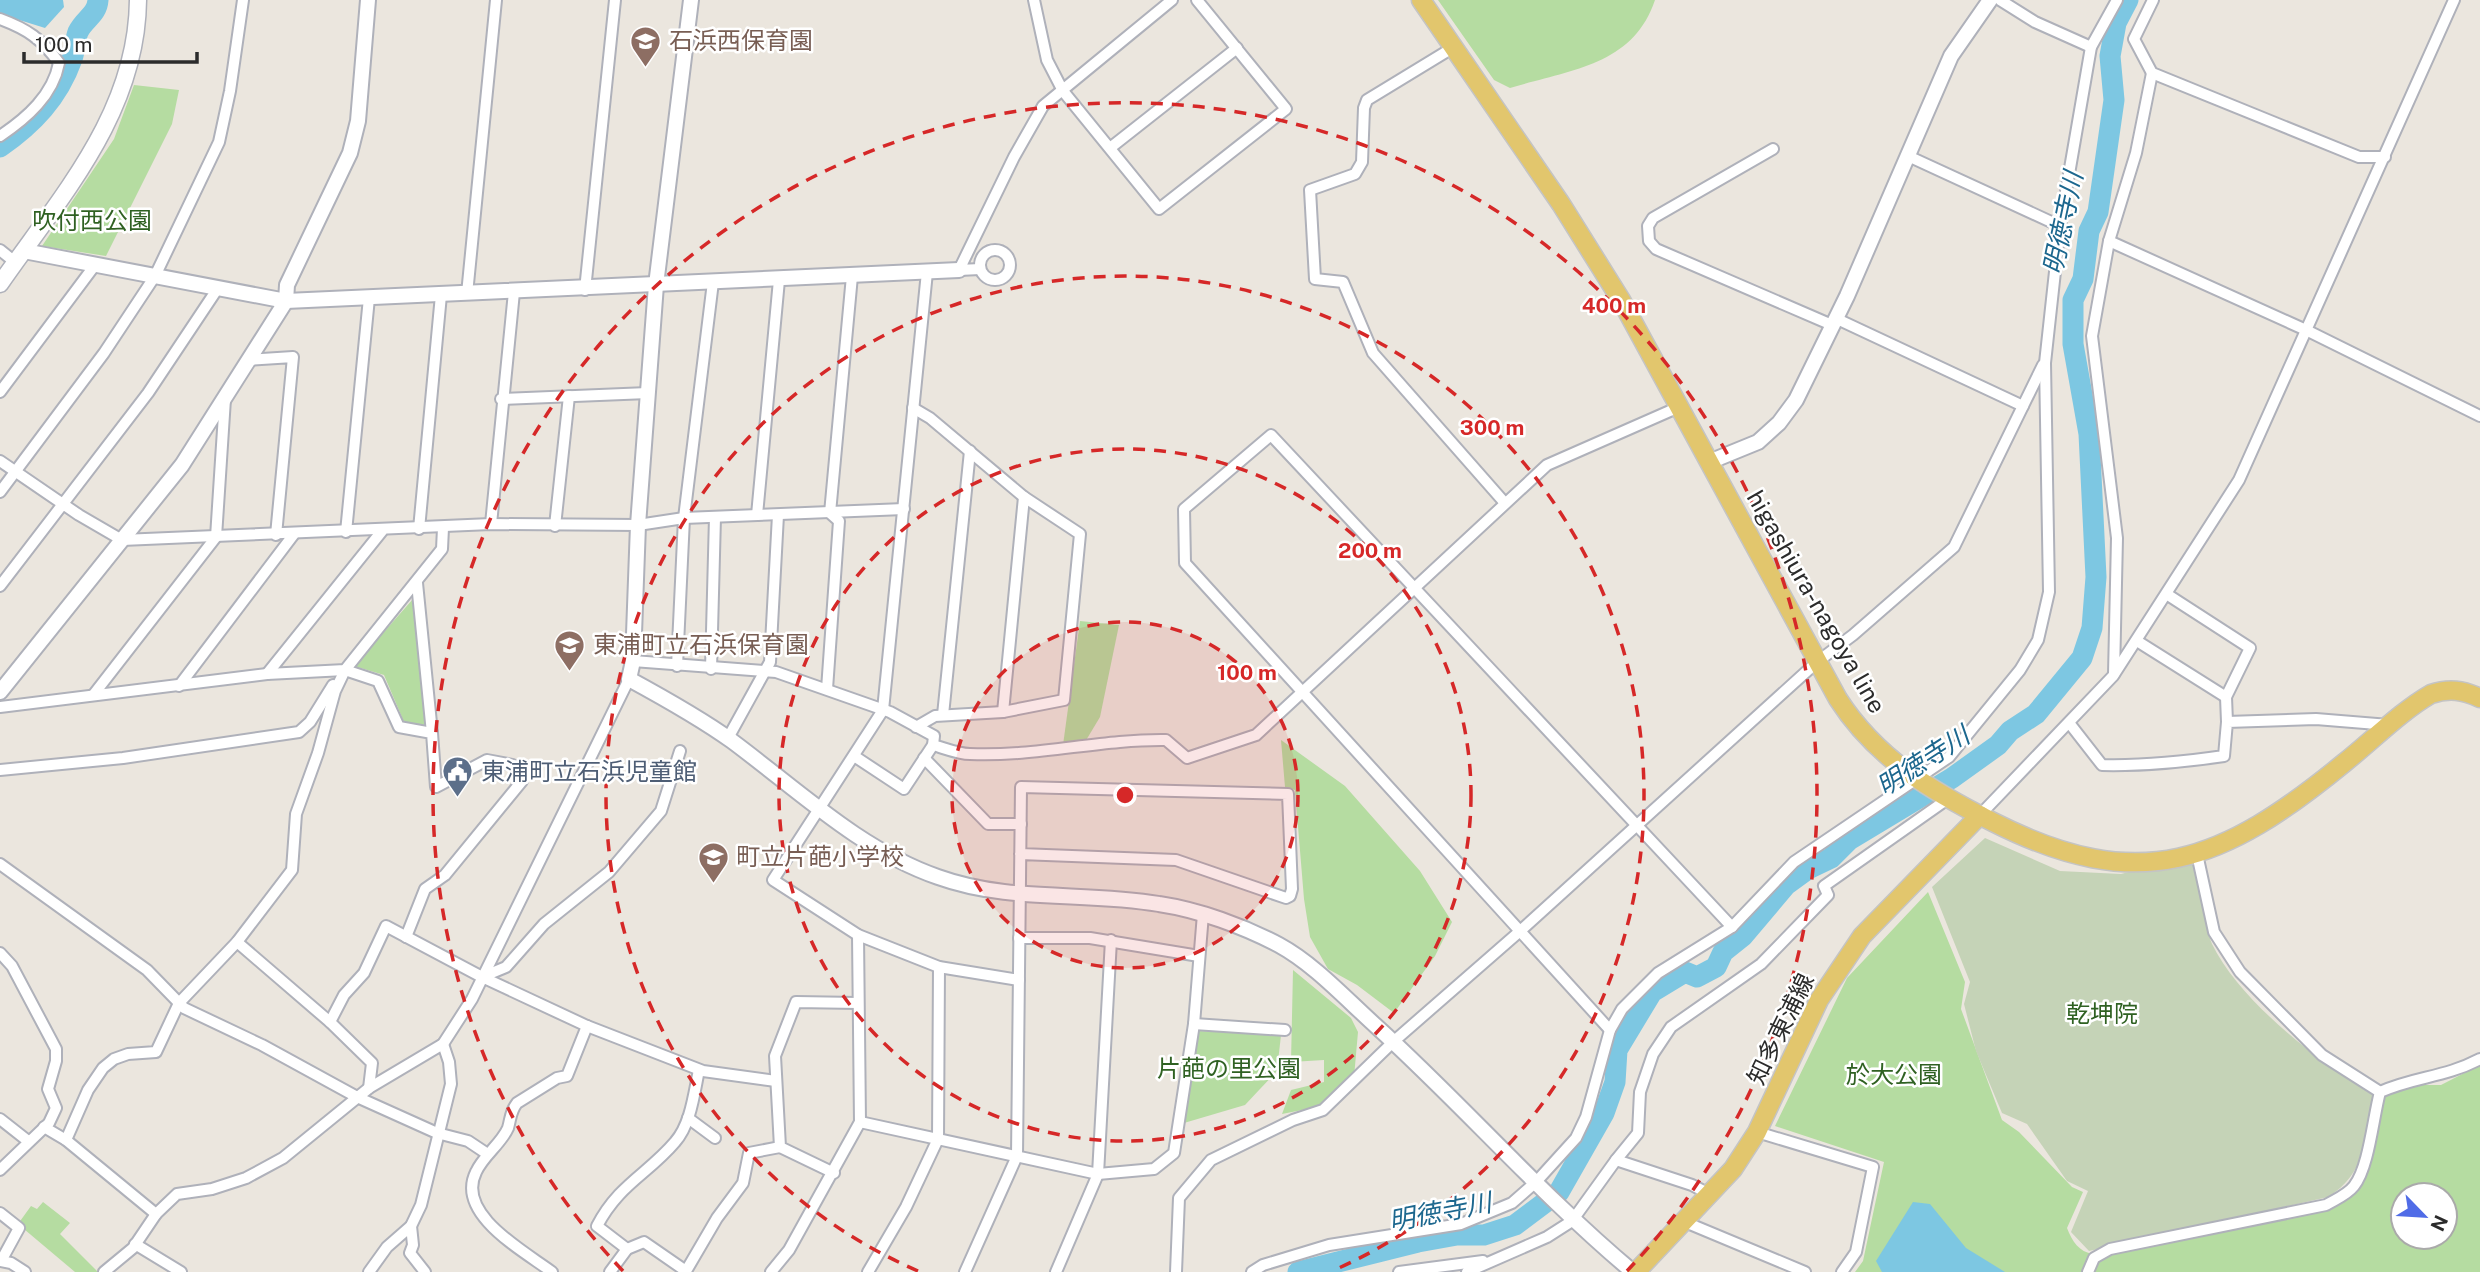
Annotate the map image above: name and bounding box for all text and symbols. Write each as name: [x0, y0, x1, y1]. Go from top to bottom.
scale bar: [24, 21, 198, 65]
school or university icon: 石浜西保育園: [629, 24, 663, 68]
place label: 石浜西保育園: [669, 26, 813, 54]
text: 100 m: [35, 32, 92, 57]
water label: 明徳寺川: [2037, 166, 2089, 277]
park label: 吹付西公園: [32, 206, 152, 234]
text: 400 m: [1582, 293, 1646, 318]
text: 300 m: [1460, 415, 1524, 440]
street label: higashiura-nagoya line: [1742, 485, 1892, 718]
text: 200 m: [1338, 538, 1402, 563]
school or university icon: 東浦町立石浜保育園: [553, 628, 587, 672]
place label: 東浦町立石浜保育園: [593, 630, 809, 658]
text: 100 m: [1217, 660, 1277, 685]
water label: 明徳寺川: [1871, 718, 1977, 802]
public building icon: 東浦町立石浜児童館: [441, 755, 475, 799]
place label: 東浦町立石浜児童館: [481, 757, 697, 785]
centre of rings: [1113, 783, 1137, 807]
school or university icon: 町立片葩小学校: [696, 840, 730, 884]
place label: 町立片葩小学校: [736, 842, 904, 870]
street label: 知多東浦線: [1741, 968, 1819, 1089]
park label: 乾坤院: [2066, 999, 2138, 1027]
park label: 片葩の里公園: [1157, 1054, 1301, 1082]
park label: 於大公園: [1846, 1060, 1942, 1088]
north arrow: [2389, 1181, 2459, 1251]
water label: 明徳寺川: [1386, 1186, 1497, 1237]
text: N: [2426, 1212, 2453, 1235]

